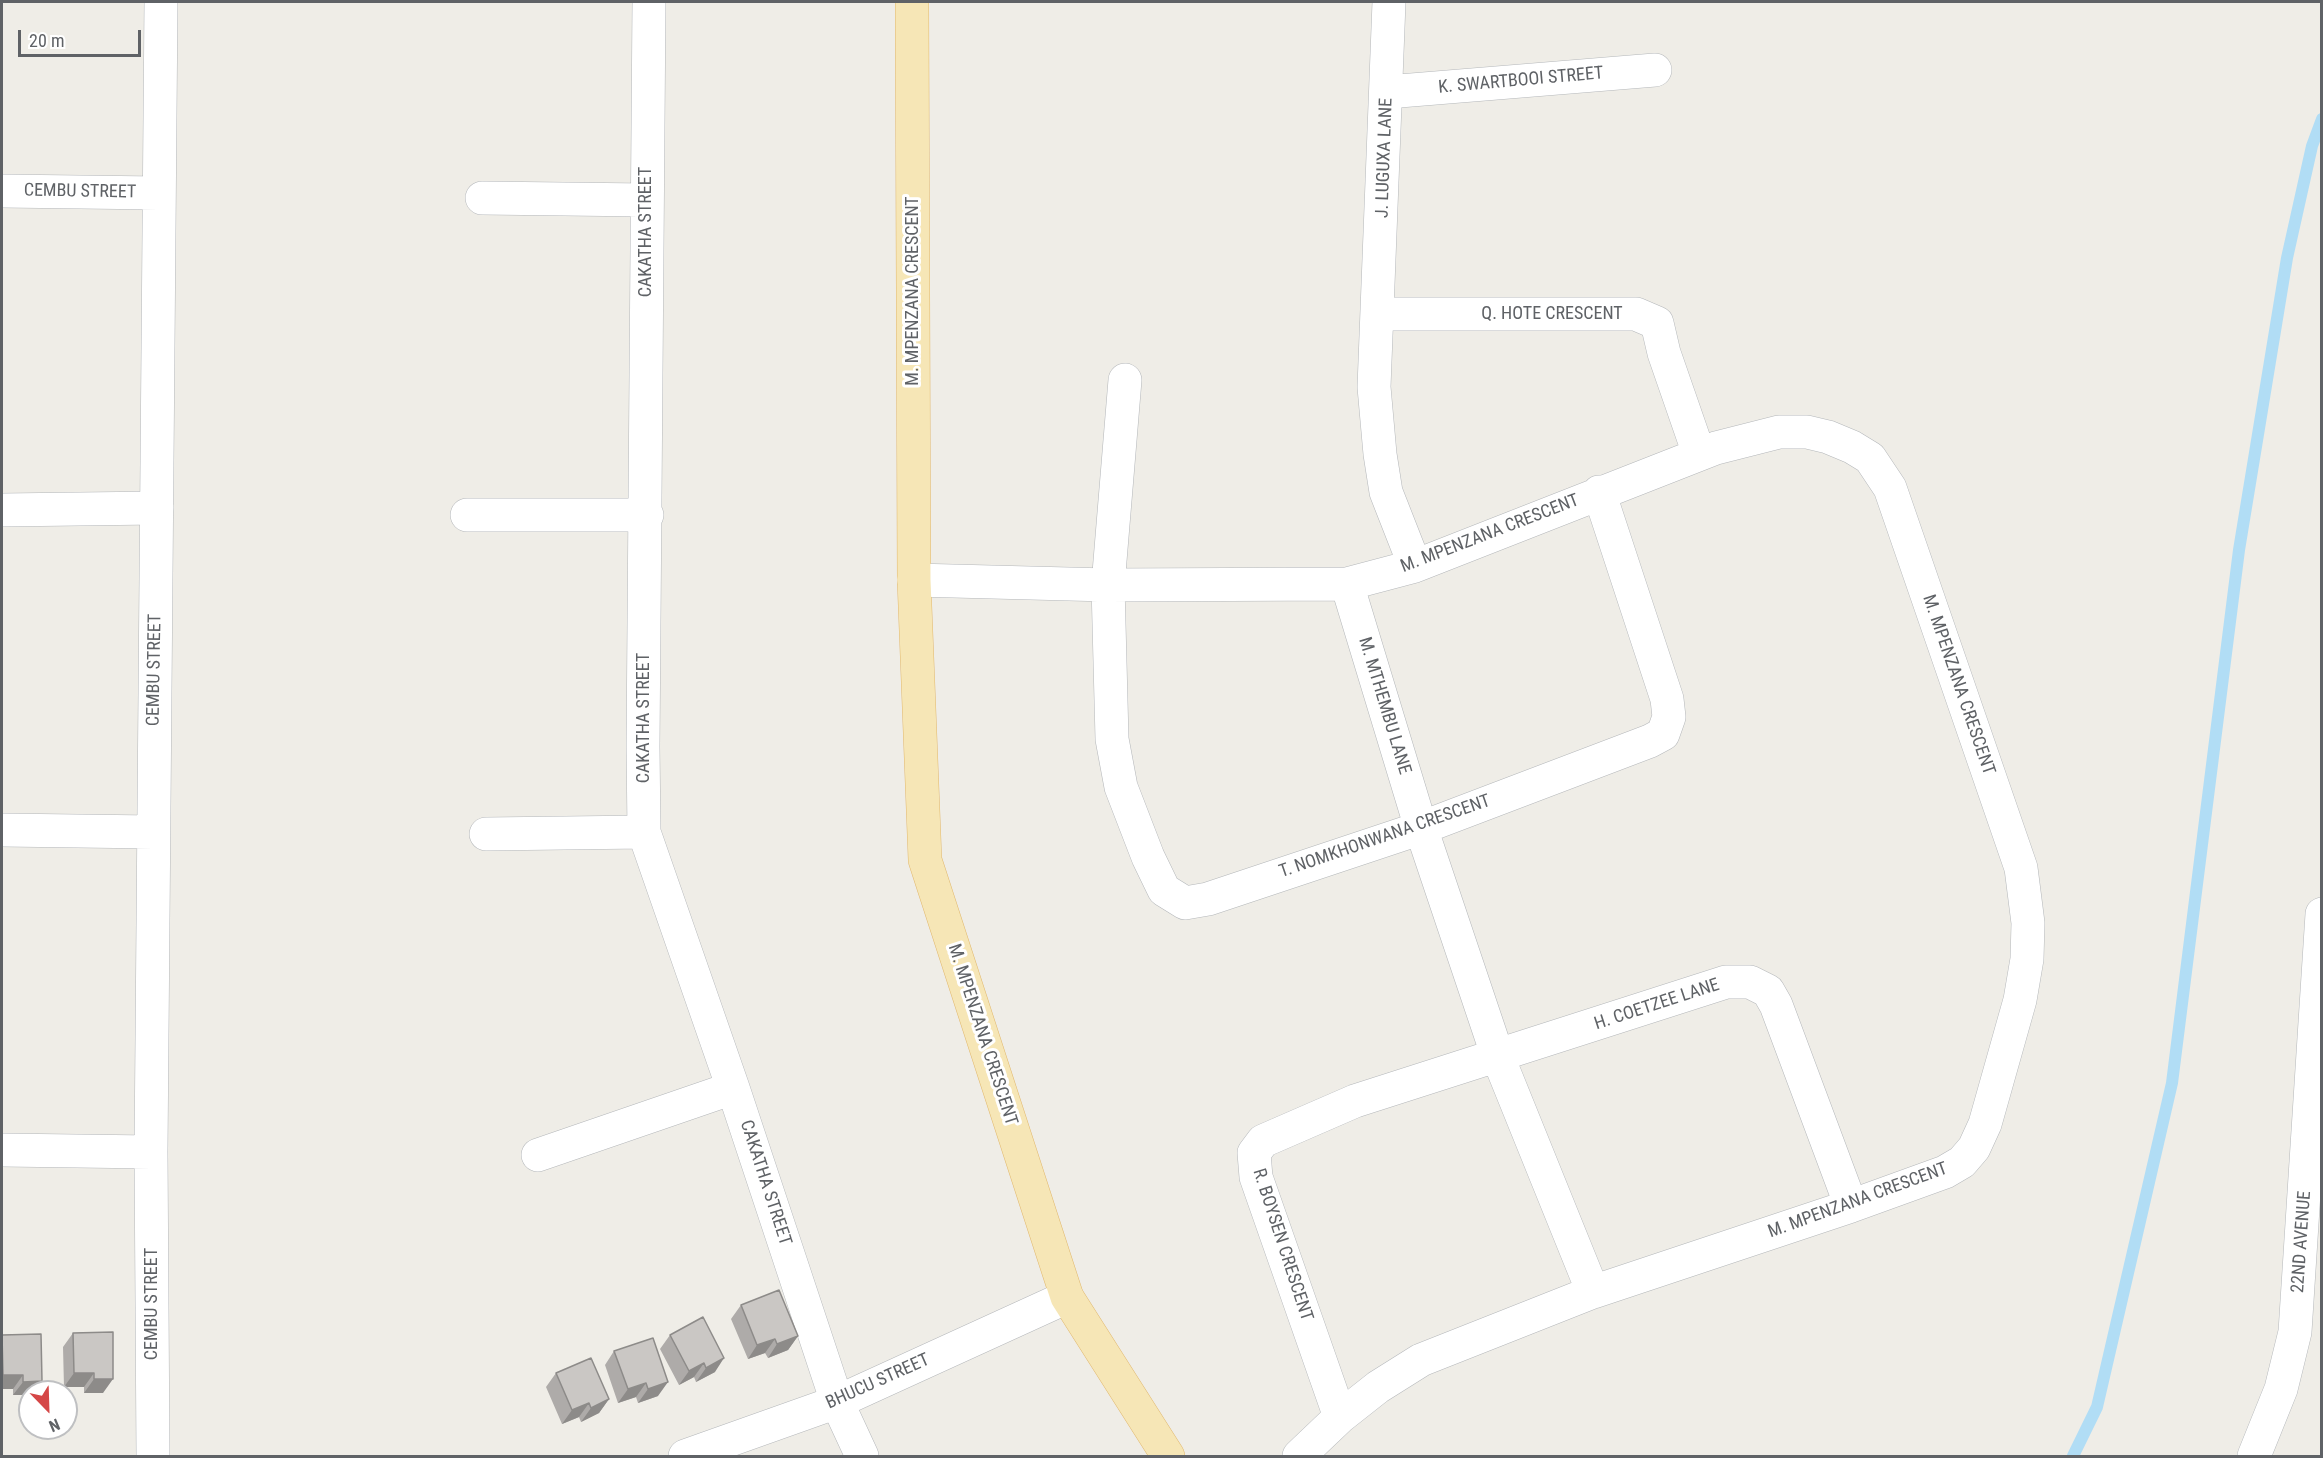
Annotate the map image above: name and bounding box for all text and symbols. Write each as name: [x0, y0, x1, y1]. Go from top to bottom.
scale bar: [21, 18, 144, 56]
text: 20 m: [29, 30, 64, 51]
street label: K. SWARTBOOI STREET: [1437, 63, 1605, 99]
street label: J. LUGUXA LANE: [1372, 98, 1398, 218]
street label: CAKATHA STREET: [635, 167, 657, 297]
street label: CEMBU STREET: [24, 180, 136, 204]
street label: M. MPENZANA CRESCENT: [902, 196, 924, 386]
street label: Q. HOTE CRESCENT: [1481, 303, 1623, 325]
street label: M. MPENZANA CRESCENT: [1398, 490, 1582, 578]
street label: M. MPENZANA CRESCENT: [1917, 592, 1999, 778]
street label: CEMBU STREET: [143, 614, 167, 726]
street label: M. MTHEMBU LANE: [1353, 635, 1415, 777]
street label: CAKATHA STREET: [633, 653, 655, 783]
street label: T. NOMKHONWANA CRESCENT: [1277, 791, 1493, 883]
street label: M. MPENZANA CRESCENT: [942, 942, 1022, 1128]
street label: H. COETZEE LANE: [1592, 975, 1722, 1035]
street label: CAKATHA STREET: [735, 1118, 795, 1248]
street label: M. MPENZANA CRESCENT: [1765, 1158, 1951, 1244]
street label: R. BOYSEN CRESCENT: [1247, 1166, 1317, 1324]
street label: 22ND AVENUE: [2288, 1190, 2316, 1294]
street label: CEMBU STREET: [141, 1248, 163, 1360]
street label: BHUCU STREET: [823, 1350, 933, 1414]
north arrow: [18, 1380, 78, 1440]
text: N: [46, 1415, 63, 1436]

